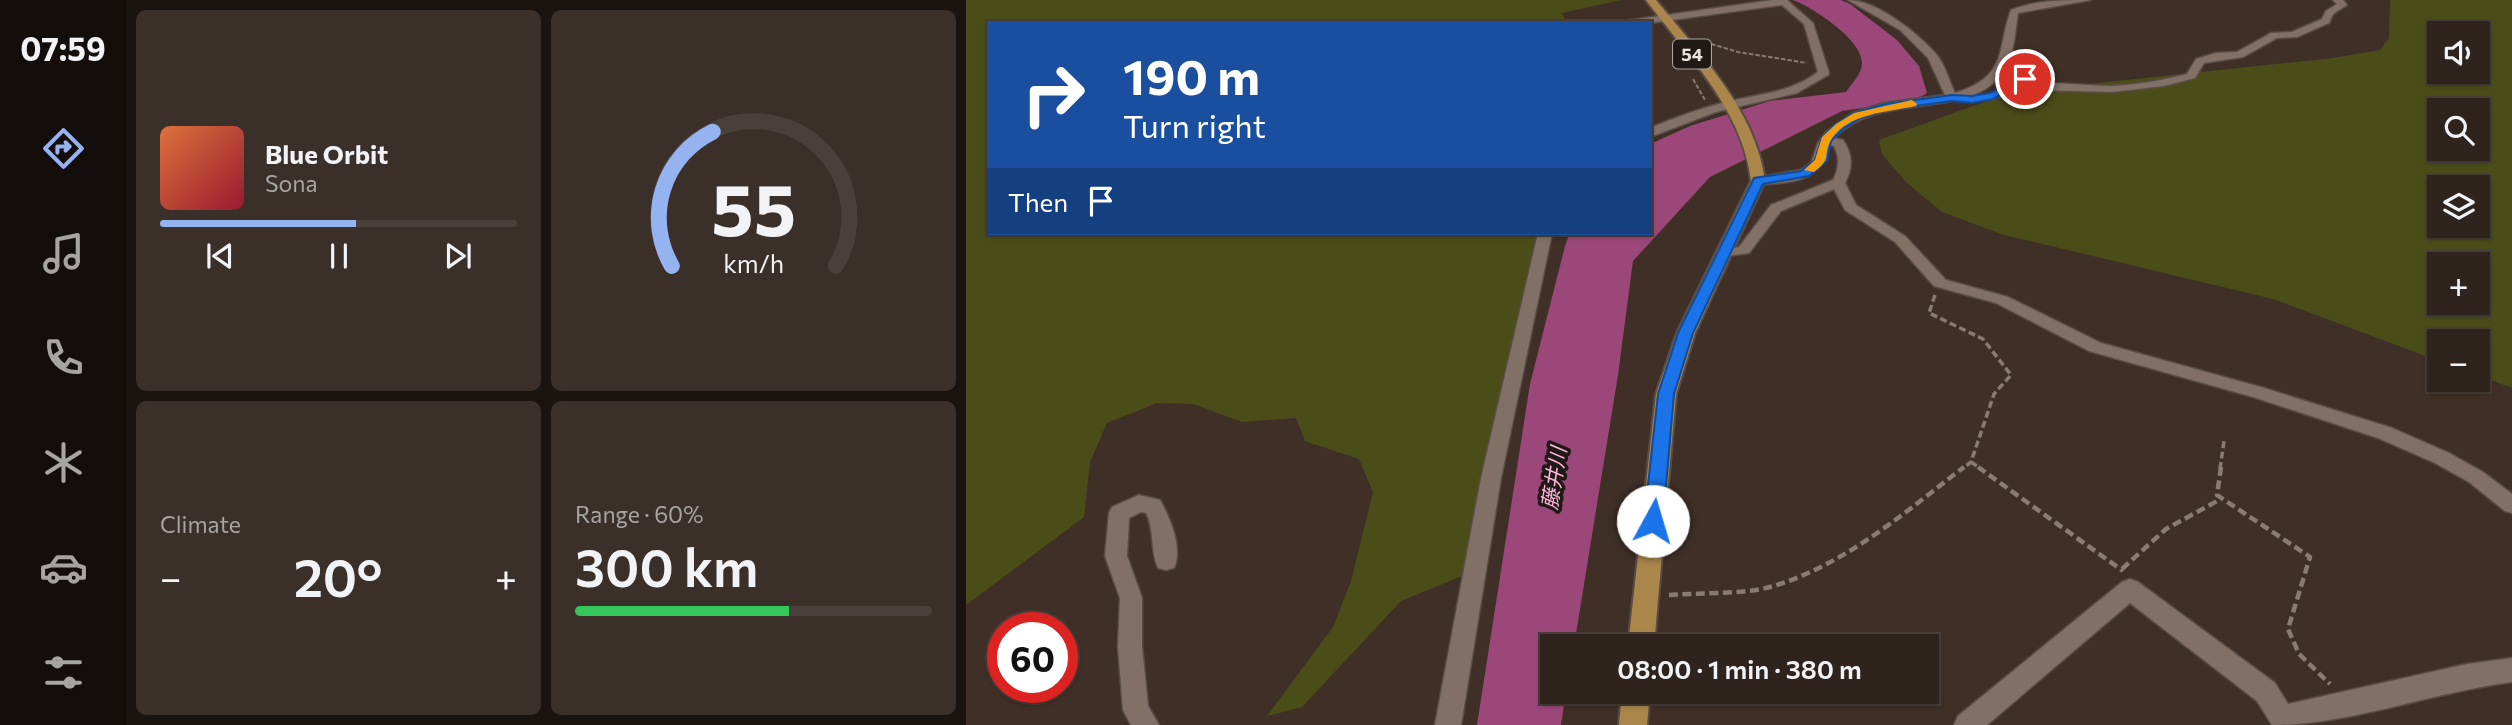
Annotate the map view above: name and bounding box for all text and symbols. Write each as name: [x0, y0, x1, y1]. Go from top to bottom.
map controls: [2427, 21, 2490, 392]
button: sound: [2427, 21, 2490, 84]
text: 07:59: [20, 28, 106, 68]
road number: 54: [1673, 40, 1711, 68]
text: 190 m: [1123, 45, 1260, 105]
icon: right: [1008, 49, 1099, 140]
pin: [1995, 49, 2055, 109]
icon: arrive: [2006, 60, 2044, 98]
button: search: [2427, 98, 2490, 161]
text: Turn right: [1123, 105, 1266, 145]
icon: directions: [39, 124, 88, 173]
text: Blue Orbit: [265, 138, 388, 169]
text: 55: [711, 163, 796, 252]
text: Sona: [265, 169, 317, 197]
button: layers: [2427, 175, 2490, 238]
icon: arrive: [1082, 182, 1120, 220]
text: Then: [1008, 186, 1068, 217]
icon: music: [39, 229, 88, 278]
icon: previous: [201, 237, 239, 275]
icon: pause: [320, 237, 358, 275]
icon: next: [439, 237, 477, 275]
text: km/h: [723, 248, 784, 278]
button: +: [2427, 252, 2490, 315]
button: −: [2427, 329, 2490, 392]
icon: phone: [39, 333, 88, 382]
icon: climate: [39, 438, 88, 487]
water label: 藤井川: [1536, 443, 1571, 511]
position arrow: [1616, 484, 1690, 558]
text: Range · 60%: [575, 500, 703, 528]
text: Climate: [160, 510, 241, 538]
text: 300 km: [575, 534, 758, 598]
icon: car: [39, 543, 88, 592]
text: 20°: [294, 544, 383, 608]
text: −: [160, 553, 182, 600]
text: +: [495, 553, 517, 600]
speed limit sign: 60: [987, 612, 1078, 703]
icon: filters: [39, 648, 88, 697]
text: 08:00 · 1 min · 380 m: [1617, 653, 1862, 684]

